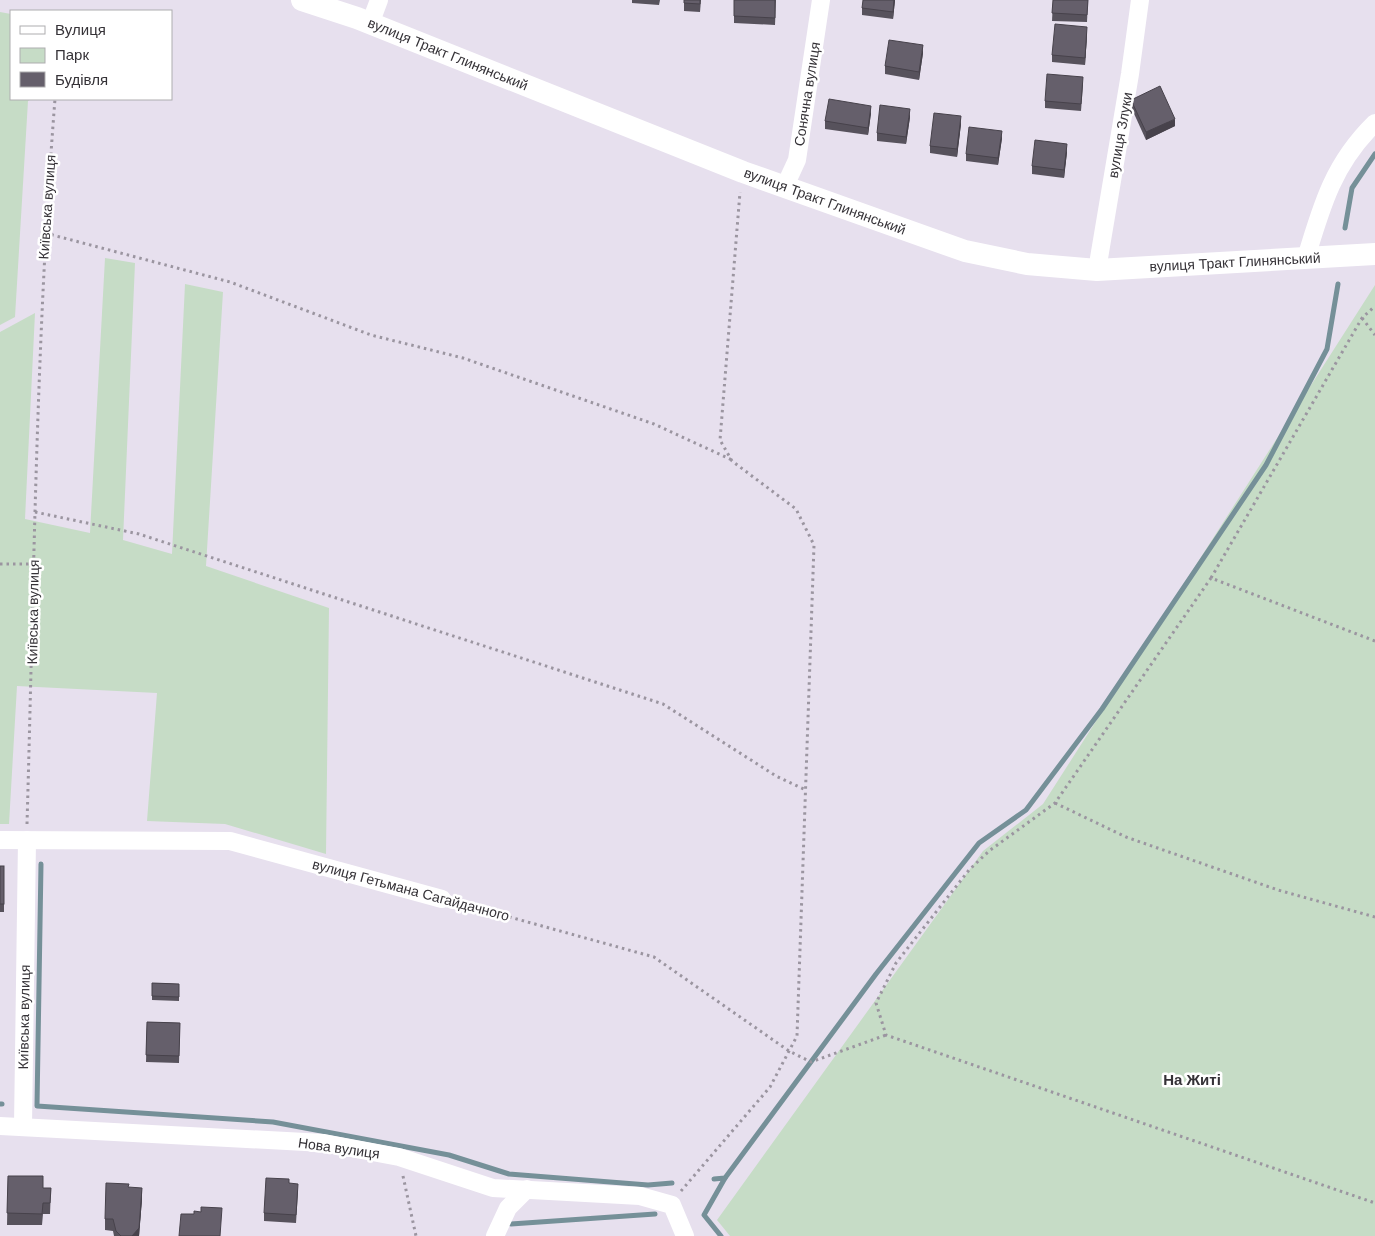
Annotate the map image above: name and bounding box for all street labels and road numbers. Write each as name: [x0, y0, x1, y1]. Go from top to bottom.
street label: вулиця Тракт Глинянський: [366, 15, 530, 93]
street label: Сонячна вулиця: [791, 41, 823, 147]
street label: вулиця Злуки: [1105, 91, 1135, 179]
street label: Київська вулиця: [35, 154, 59, 260]
street label: вулиця Тракт Глинянський: [742, 164, 908, 238]
street label: вулиця Тракт Глинянський: [1149, 250, 1321, 274]
street label: Київська вулиця: [24, 559, 42, 665]
street label: вулиця Гетьмана Сагайдачного: [311, 856, 511, 924]
street label: Київська вулиця: [15, 964, 33, 1070]
street label: Нова вулиця: [297, 1134, 381, 1162]

